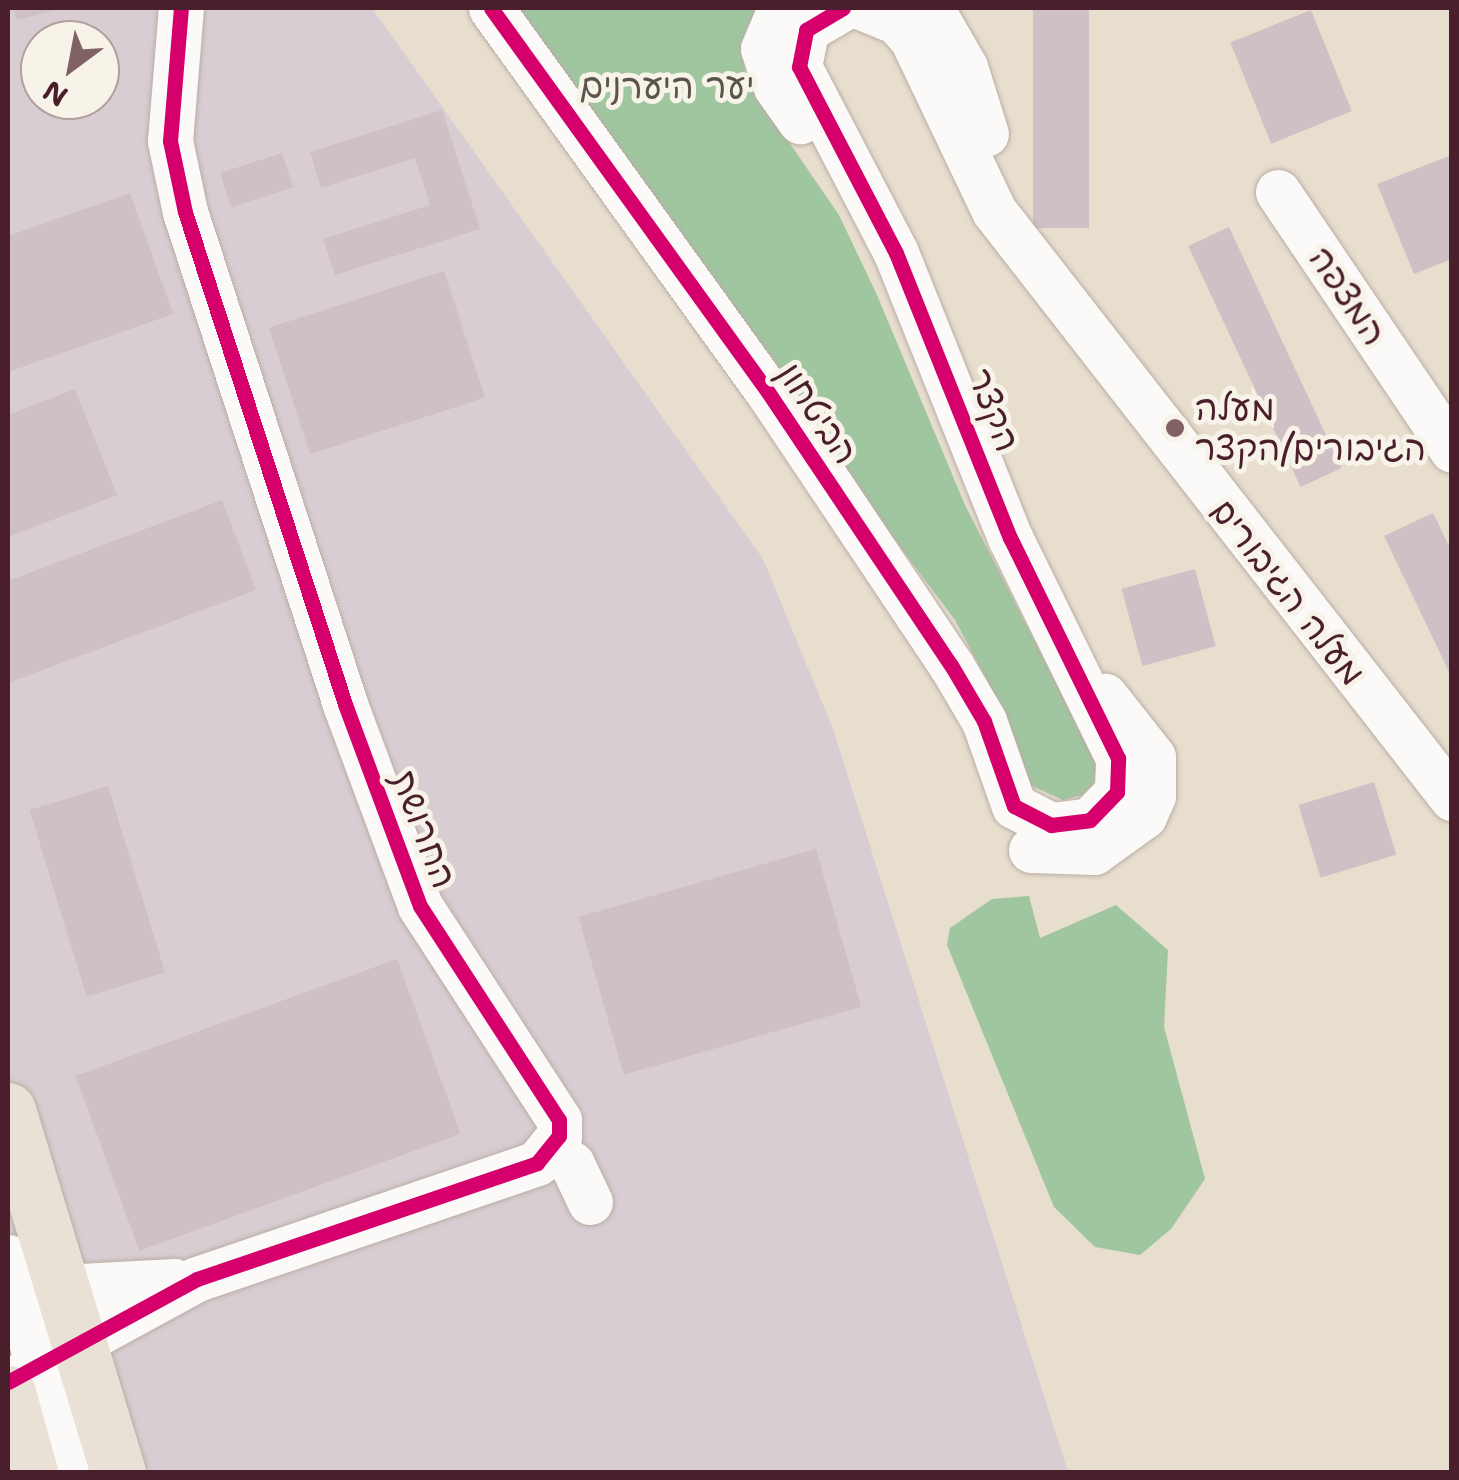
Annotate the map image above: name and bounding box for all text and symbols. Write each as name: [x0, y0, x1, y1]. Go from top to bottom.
north arrow: [20, 20, 120, 120]
park label: יער היערנים: [580, 65, 754, 107]
text: N: [36, 72, 75, 116]
street label: המצפה: [1300, 239, 1396, 353]
street label: הביטחון: [769, 354, 867, 472]
street label: הקצר: [959, 363, 1029, 457]
place label: מעלה הגיבורים/הקצר: [1195, 387, 1426, 469]
marker: מעלה הגיבורים/הקצר: [1164, 417, 1186, 439]
street label: מעלה הגיבורים: [1202, 491, 1374, 693]
street label: החרושת: [382, 764, 466, 894]

